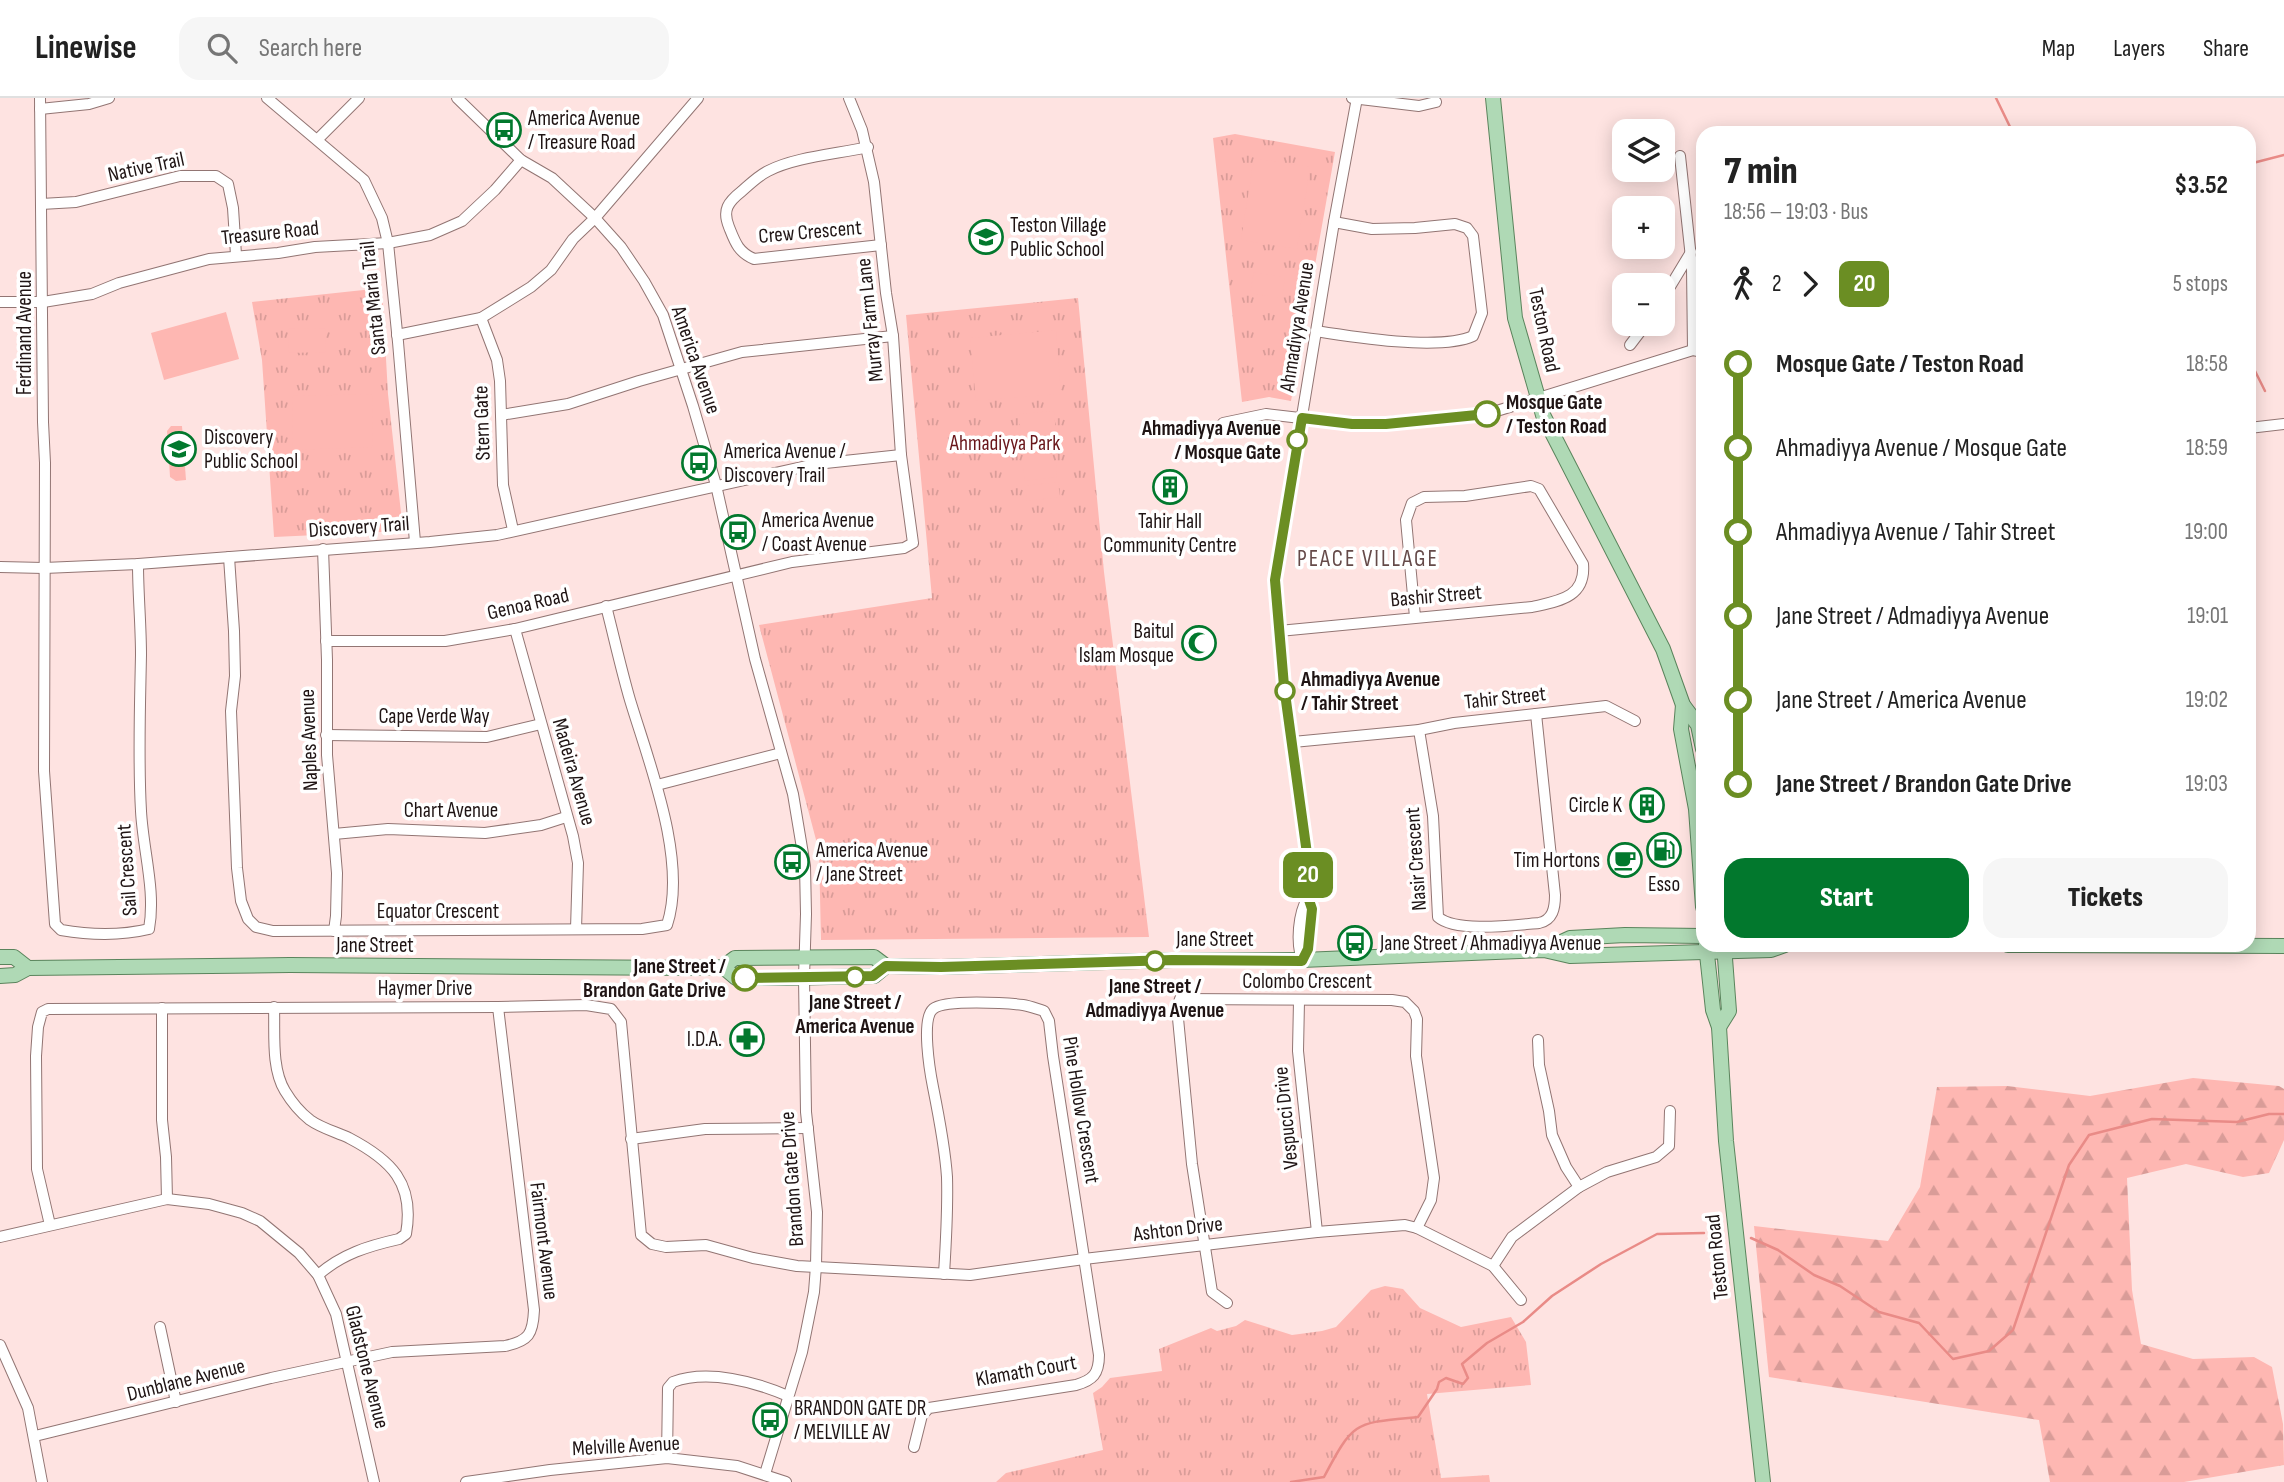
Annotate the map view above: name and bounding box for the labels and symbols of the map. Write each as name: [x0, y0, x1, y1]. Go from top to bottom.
place label: America Avenue / Treasure Road: [527, 106, 640, 155]
bus stop icon: America Avenue / Treasure Road: [485, 111, 523, 149]
street label: Native Trail: [106, 147, 186, 187]
place label: Teston Village Public School: [1010, 213, 1106, 262]
street label: Treasure Road: [220, 215, 320, 251]
street label: Crew Crescent: [757, 215, 863, 249]
school or university icon: Teston Village Public School: [967, 218, 1005, 256]
street label: Santa Maria Trail: [355, 240, 391, 356]
street label: Murray Farm Lane: [851, 257, 889, 383]
street label: Ahmadiyya Avenue: [1274, 260, 1320, 395]
street label: Ferdinand Avenue: [12, 271, 37, 395]
street label: Teston Road: [1523, 286, 1565, 374]
street label: America Avenue: [666, 302, 726, 417]
street label: Stern Gate: [468, 385, 496, 461]
place label: Mosque Gate / Teston Road: [1506, 390, 1607, 439]
marker: Mosque Gate / Teston Road: [1474, 401, 1500, 427]
place label: Ahmadiyya Avenue / Mosque Gate: [1141, 416, 1281, 465]
place label: Discovery Public School: [204, 425, 298, 474]
school or university icon: Discovery Public School: [160, 430, 198, 468]
marker: Ahmadiyya Avenue / Mosque Gate: [1287, 430, 1307, 450]
park label: Ahmadiyya Park: [949, 431, 1060, 456]
place label: America Avenue / Discovery Trail: [723, 439, 846, 488]
bus stop icon: America Avenue / Discovery Trail: [680, 444, 718, 482]
building icon: Tahir Hall Community Centre: [1151, 468, 1189, 506]
place label: America Avenue / Coast Avenue: [761, 508, 874, 557]
place label: Tahir Hall Community Centre: [1103, 509, 1237, 558]
street label: Discovery Trail: [308, 511, 410, 543]
bus stop icon: America Avenue / Coast Avenue: [719, 513, 757, 551]
district label: PEACE VILLAGE: [1297, 545, 1439, 573]
street label: Bashir Street: [1389, 580, 1483, 612]
street label: Genoa Road: [485, 582, 571, 626]
place label: Baitul Islam Mosque: [1079, 619, 1174, 668]
mosque icon: Baitul Islam Mosque: [1180, 624, 1218, 662]
place label: Ahmadiyya Avenue / Tahir Street: [1300, 667, 1440, 716]
marker: Ahmadiyya Avenue / Tahir Street: [1275, 681, 1295, 701]
street label: Tahir Street: [1463, 681, 1547, 715]
street label: Naples Avenue: [295, 689, 323, 791]
street label: Cape Verde Way: [378, 704, 490, 729]
street label: Madeira Avenue: [547, 716, 601, 828]
building icon: Circle K: [1628, 786, 1666, 824]
place label: Circle K: [1569, 793, 1622, 818]
street label: Chart Avenue: [404, 798, 498, 823]
street label: Nasir Crescent: [1400, 806, 1432, 912]
street label: Sail Crescent: [111, 823, 143, 917]
fuel station icon: Esso: [1645, 831, 1683, 869]
place label: America Avenue / Jane Street: [815, 838, 928, 887]
cafe icon: Tim Hortons: [1606, 841, 1644, 879]
bus stop icon: America Avenue / Jane Street: [773, 843, 811, 881]
place label: Tim Hortons: [1514, 848, 1600, 873]
line badge: 20: [1276, 852, 1340, 898]
place label: Esso: [1648, 872, 1680, 897]
street label: Equator Crescent: [377, 899, 499, 924]
bus stop icon: Jane Street / Ahmadiyya Avenue: [1336, 924, 1374, 962]
street label: Jane Street: [1175, 927, 1254, 952]
place label: Jane Street / Ahmadiyya Avenue: [1379, 931, 1601, 956]
street label: Jane Street: [335, 933, 414, 958]
marker: Jane Street / Admadiyya Avenue: [1145, 951, 1165, 971]
place label: Jane Street / Brandon Gate Drive: [583, 954, 726, 1003]
marker: Jane Street / Brandon Gate Drive: [732, 965, 758, 991]
marker: Jane Street / America Avenue: [845, 967, 865, 987]
street label: Colombo Crescent: [1242, 969, 1372, 994]
place label: Jane Street / Admadiyya Avenue: [1085, 974, 1224, 1023]
street label: Haymer Drive: [378, 976, 472, 1001]
place label: Jane Street / America Avenue: [794, 990, 915, 1039]
pharmacy icon: I.D.A.: [728, 1020, 766, 1058]
place label: I.D.A.: [687, 1027, 722, 1052]
street label: Pine Hollow Crescent: [1057, 1035, 1105, 1185]
street label: Vespucci Drive: [1268, 1066, 1304, 1170]
street label: Brandon Gate Drive: [775, 1111, 809, 1247]
street label: Fairmont Avenue: [524, 1181, 564, 1301]
street label: Ashton Drive: [1131, 1211, 1224, 1247]
street label: Teston Road: [1700, 1213, 1734, 1301]
street label: Gladstone Avenue: [340, 1303, 394, 1431]
street label: Klamath Court: [974, 1350, 1078, 1392]
street label: Dunblane Avenue: [124, 1353, 248, 1407]
place label: BRANDON GATE DR / MELVILLE AV: [794, 1396, 927, 1445]
bus stop icon: BRANDON GATE DR / MELVILLE AV: [751, 1401, 789, 1439]
street label: Melville Avenue: [572, 1431, 680, 1461]

